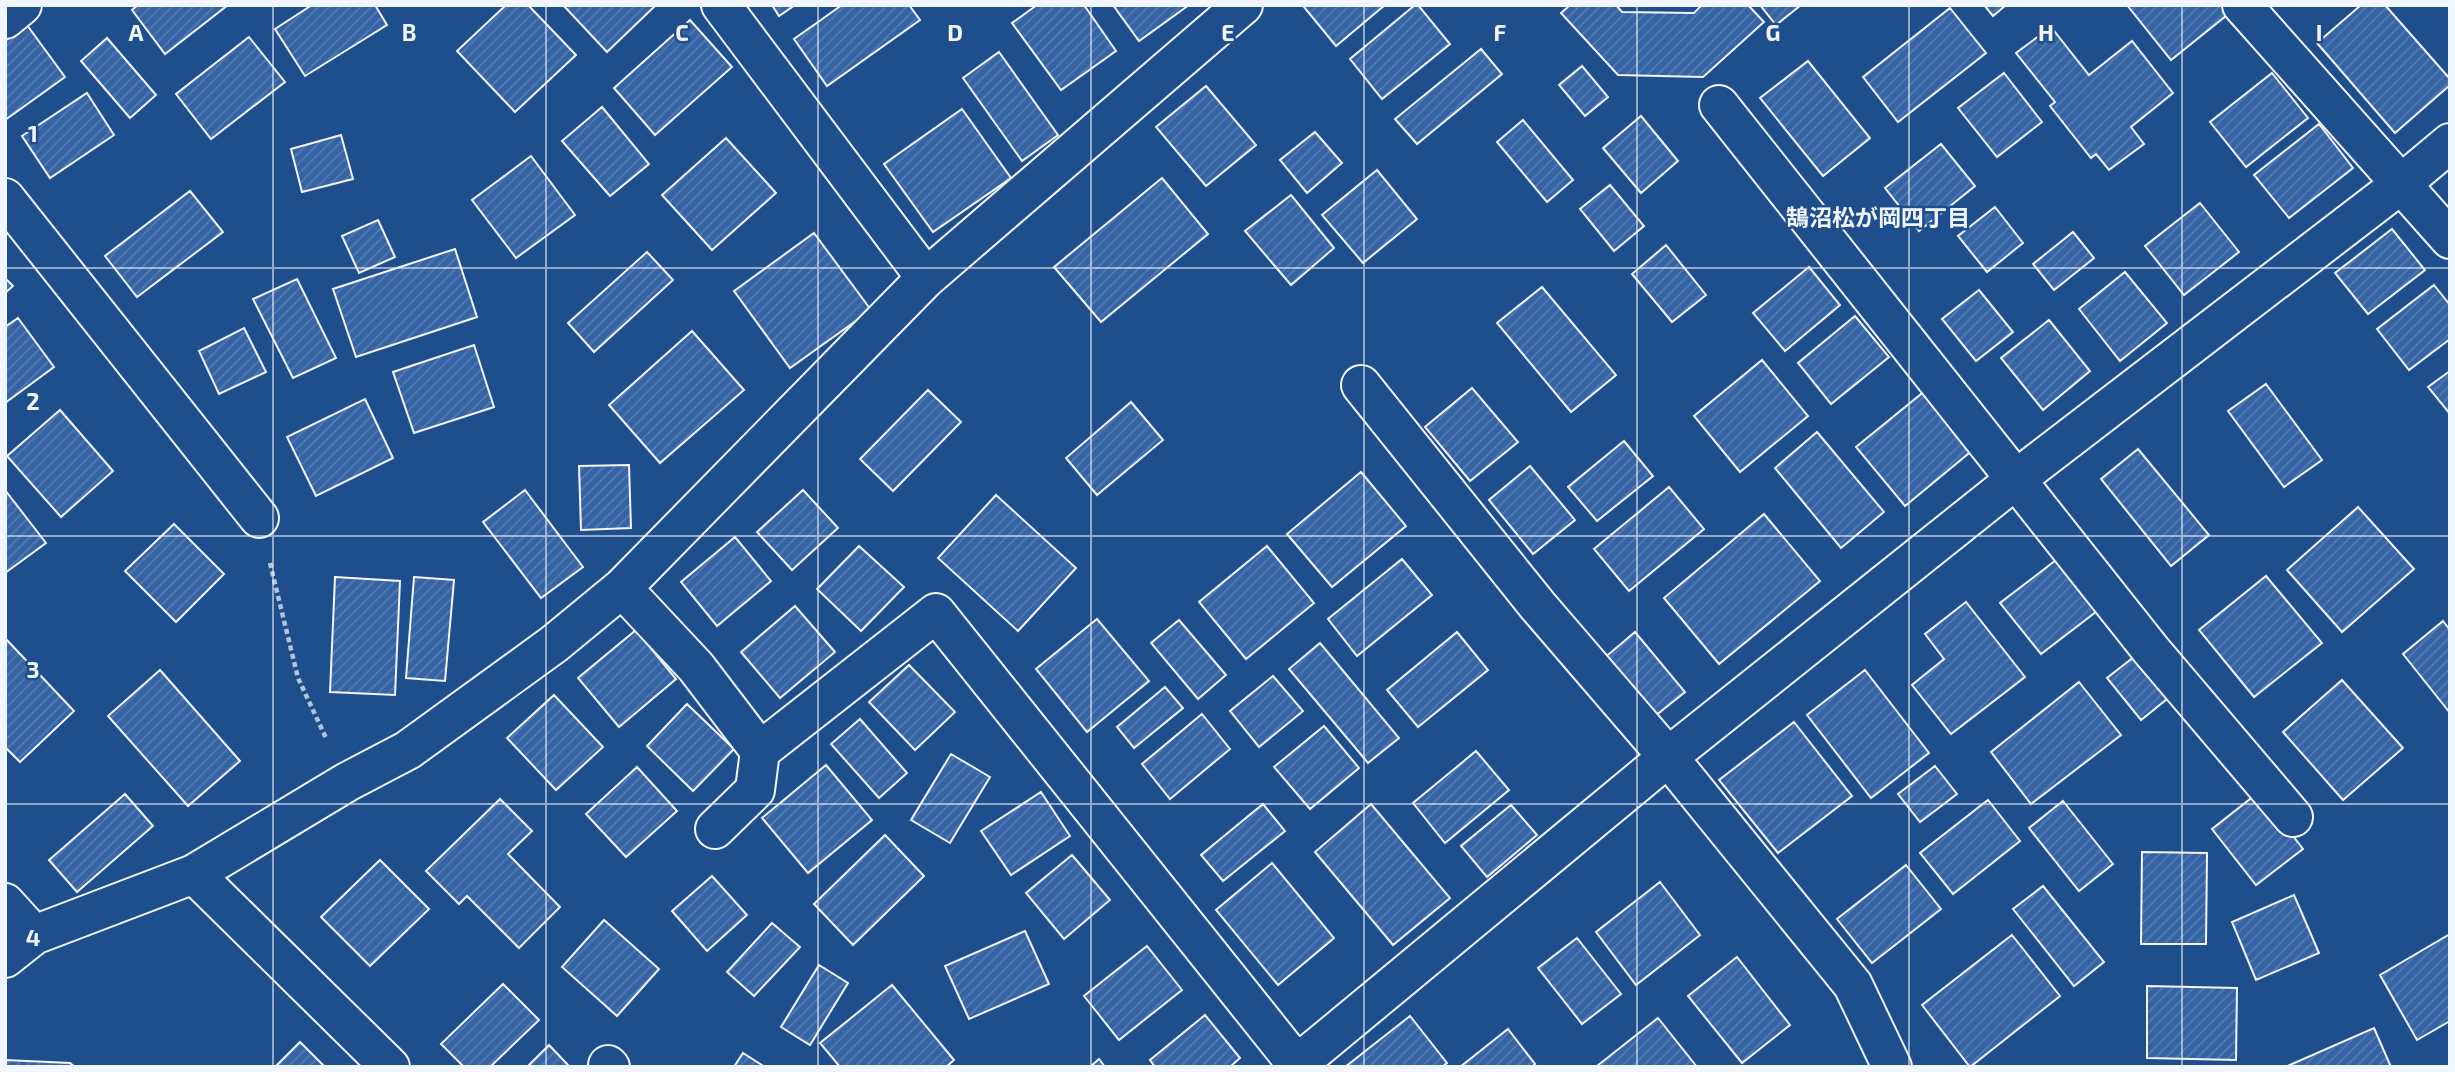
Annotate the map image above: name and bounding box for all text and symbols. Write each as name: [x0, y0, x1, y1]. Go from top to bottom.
text: A: [128, 18, 144, 46]
text: B: [402, 18, 416, 46]
text: C: [675, 18, 689, 46]
text: D: [947, 18, 963, 46]
text: E: [1221, 18, 1235, 46]
text: F: [1494, 18, 1507, 46]
text: G: [1766, 18, 1780, 46]
text: H: [2038, 18, 2054, 46]
text: I: [2316, 18, 2322, 46]
text: 1: [28, 119, 38, 147]
district label: 鵠沼松が岡四丁目: [1786, 203, 1970, 231]
text: 2: [26, 387, 40, 415]
text: 3: [26, 655, 40, 683]
text: 4: [26, 923, 40, 951]

